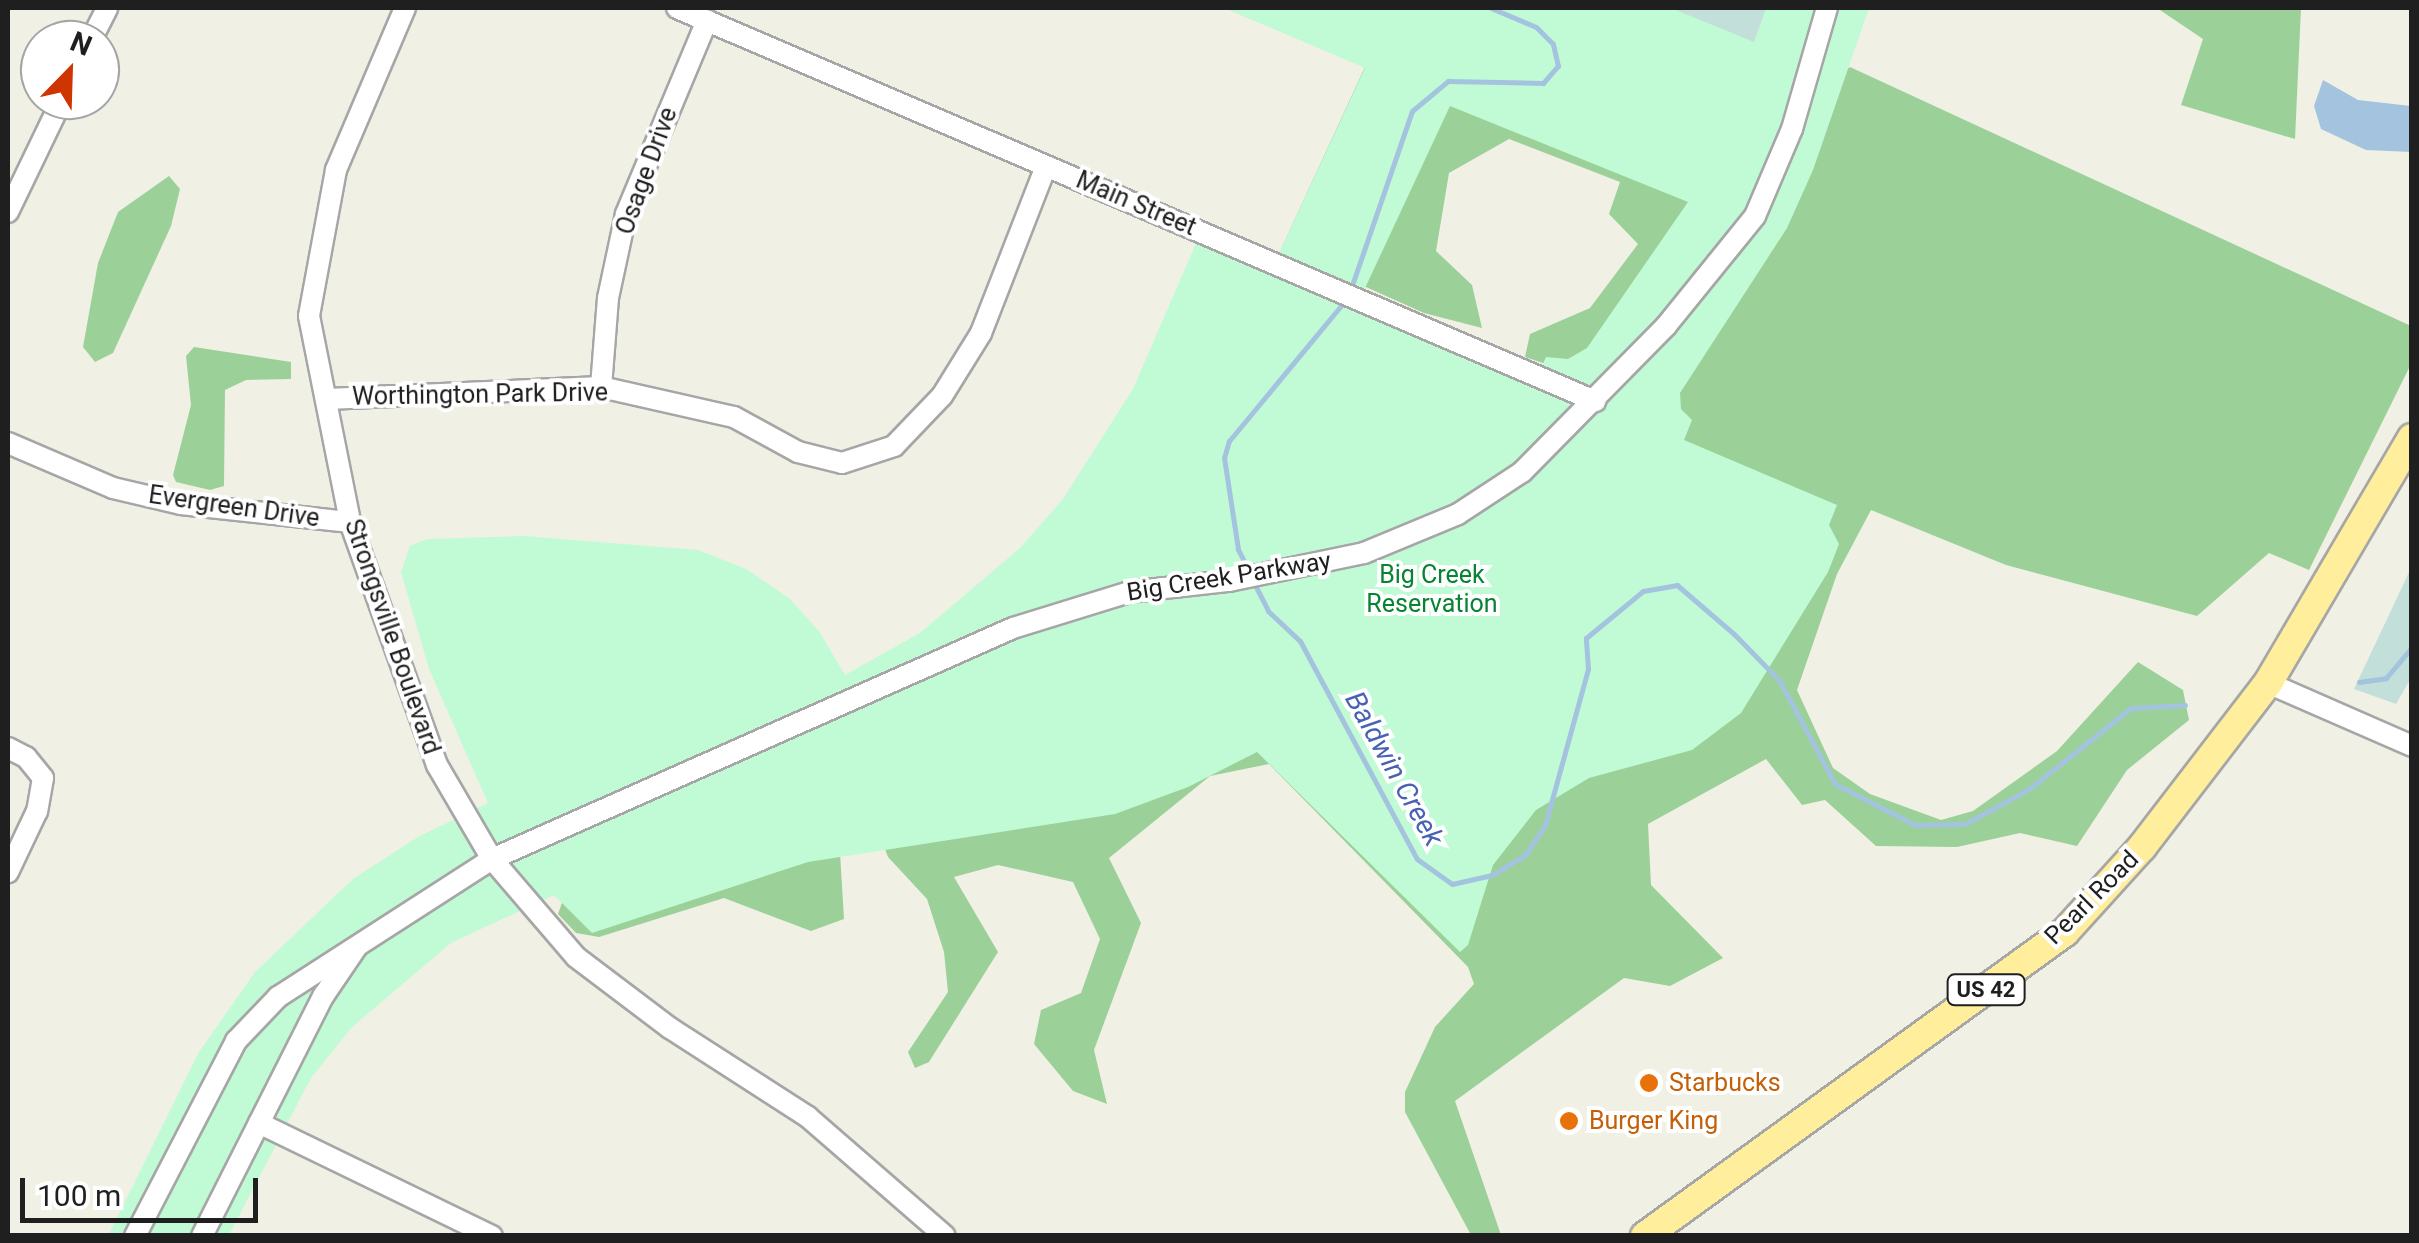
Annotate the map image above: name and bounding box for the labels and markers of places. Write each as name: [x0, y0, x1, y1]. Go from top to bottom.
place label: Starbucks: [1669, 1068, 1781, 1098]
marker: Starbucks: [1638, 1072, 1660, 1094]
place label: Burger King: [1589, 1106, 1718, 1136]
marker: Burger King: [1558, 1110, 1580, 1132]

